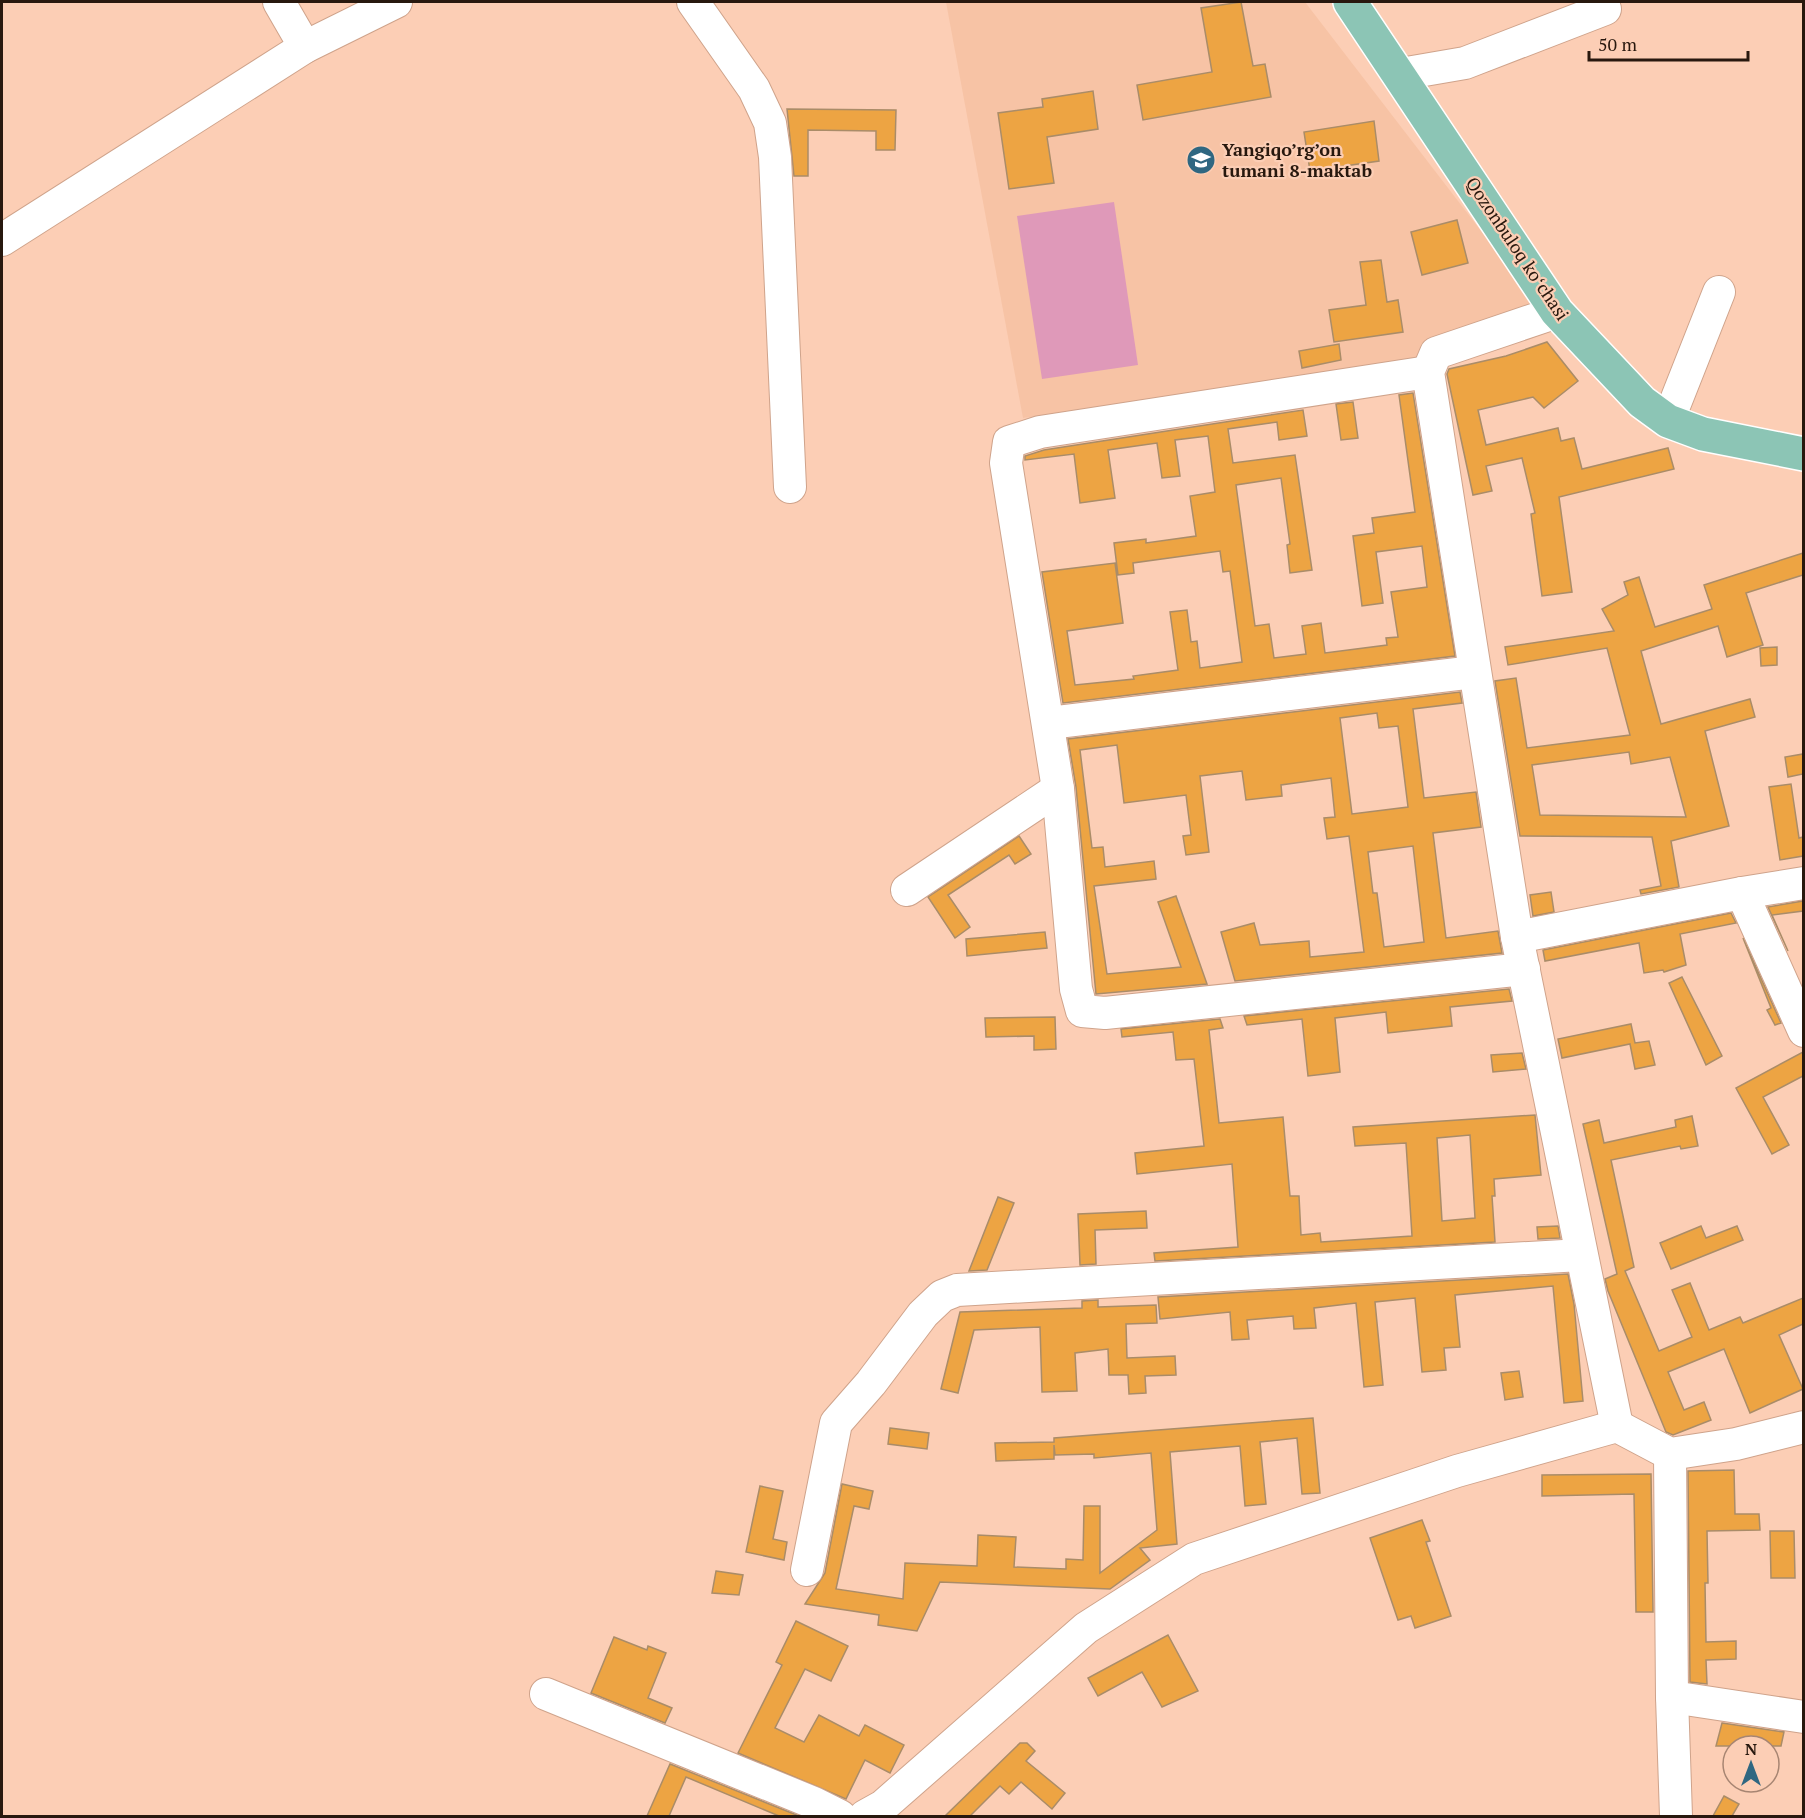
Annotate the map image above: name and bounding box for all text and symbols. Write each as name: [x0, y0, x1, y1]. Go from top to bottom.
scale bar: [1589, 24, 1748, 62]
text: 50 m: [1598, 32, 1638, 56]
place label: Yangiqo’rg’on tumani 8-maktab: [1222, 137, 1372, 182]
school or university icon: Yangiqo’rg’on tumani 8-maktab: [1185, 144, 1217, 176]
street label: Qozonbuloq koʻchasi: [1461, 172, 1575, 325]
north arrow: [1721, 1734, 1781, 1794]
text: N: [1745, 1738, 1757, 1760]

